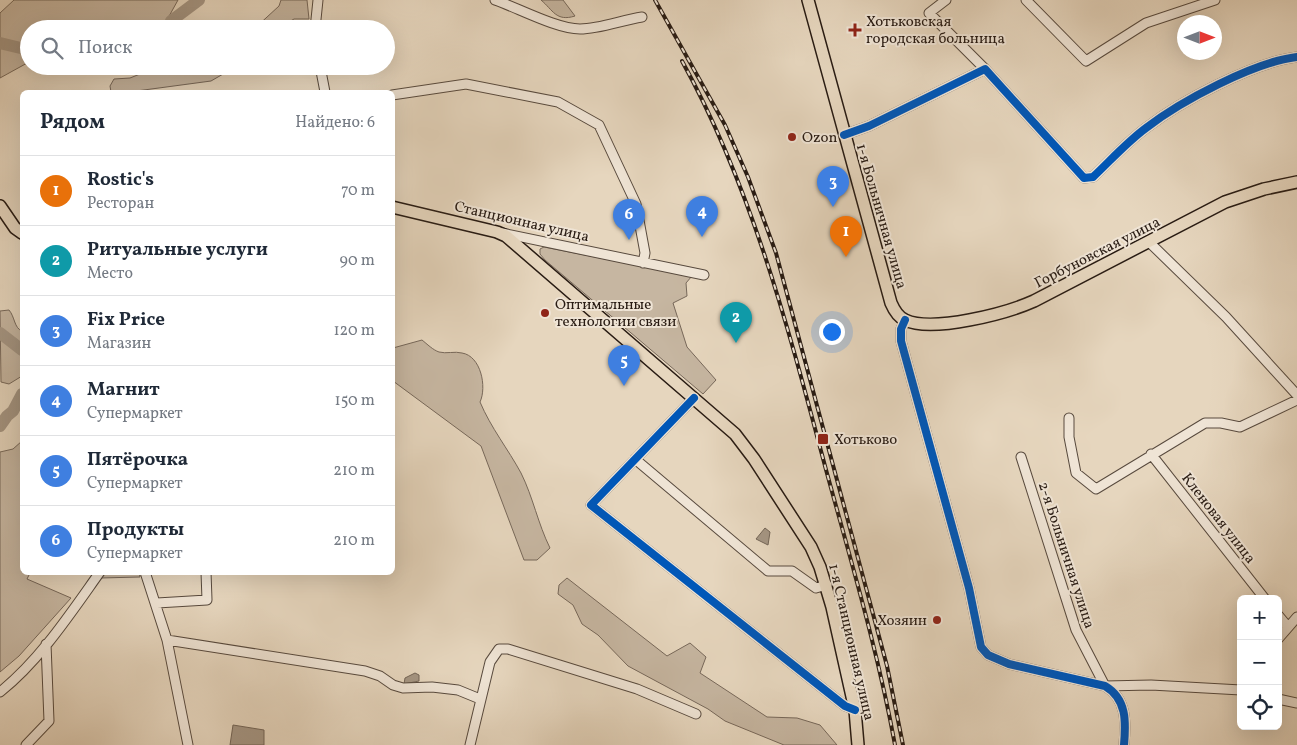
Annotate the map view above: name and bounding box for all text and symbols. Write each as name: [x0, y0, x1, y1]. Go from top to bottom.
place label: Хотьковская городская больница: [866, 12, 1005, 50]
north arrow: [1177, 15, 1222, 60]
search box: [20, 20, 395, 75]
marker: Хотьковская городская больница: [848, 23, 862, 37]
icon: search: [38, 34, 66, 62]
text: Поиск: [78, 35, 132, 61]
text: Рядом: [40, 108, 105, 137]
text: Найдено: 6: [295, 112, 375, 134]
place label: Ozon: [802, 128, 837, 149]
marker: Ozon: [786, 131, 798, 143]
street label: 1-я Больничная улица: [850, 141, 911, 292]
pin: 3: [817, 166, 849, 207]
text: Rostic's: [87, 167, 154, 193]
text: 1: [53, 180, 59, 202]
text: 70 m: [341, 180, 375, 202]
text: Ресторан: [87, 193, 154, 215]
pin: 4: [686, 196, 718, 237]
street label: Станционная улица: [452, 197, 591, 248]
pin: 6: [613, 199, 645, 240]
street label: Горбуновская улица: [1031, 212, 1164, 294]
pin: 1: [830, 216, 862, 257]
text: Ритуальные услуги: [87, 237, 268, 263]
text: 2: [52, 250, 60, 272]
text: 90 m: [339, 250, 375, 272]
text: Место: [87, 263, 133, 285]
place label: Оптимальные технологии связи: [555, 295, 676, 333]
pin: 2: [720, 302, 752, 343]
text: Fix Price: [87, 307, 165, 333]
marker: Оптимальные технологии связи: [539, 307, 551, 319]
your location: [819, 319, 845, 345]
text: 3: [52, 320, 60, 342]
text: 120 m: [333, 320, 375, 342]
text: Магазин: [87, 333, 151, 355]
pin: 5: [608, 345, 640, 386]
text: Магнит: [87, 377, 160, 403]
text: 4: [51, 390, 61, 412]
text: 150 m: [334, 390, 375, 412]
text: Супермаркет: [87, 403, 183, 425]
place label: Хотьково: [834, 430, 897, 451]
marker: Хотьково: [816, 432, 830, 446]
text: Пятёрочка: [87, 447, 188, 473]
text: 5: [52, 460, 60, 482]
text: 210 m: [333, 460, 375, 482]
street label: Кленовая улица: [1176, 469, 1260, 569]
text: Супермаркет: [87, 473, 183, 495]
street label: 2-я Больничная улица: [1032, 480, 1099, 631]
text: Продукты: [87, 517, 184, 543]
text: 6: [52, 530, 60, 552]
text: 210 m: [333, 530, 375, 552]
text: Супермаркет: [87, 543, 183, 565]
street label: 1-я Станционная улица: [822, 562, 879, 723]
map controls: [1237, 595, 1282, 730]
button: +: [1237, 595, 1282, 640]
place label: Хозяин: [877, 611, 927, 632]
marker: Хозяин: [931, 614, 943, 626]
button: −: [1237, 640, 1282, 685]
button: locate: [1237, 685, 1282, 730]

